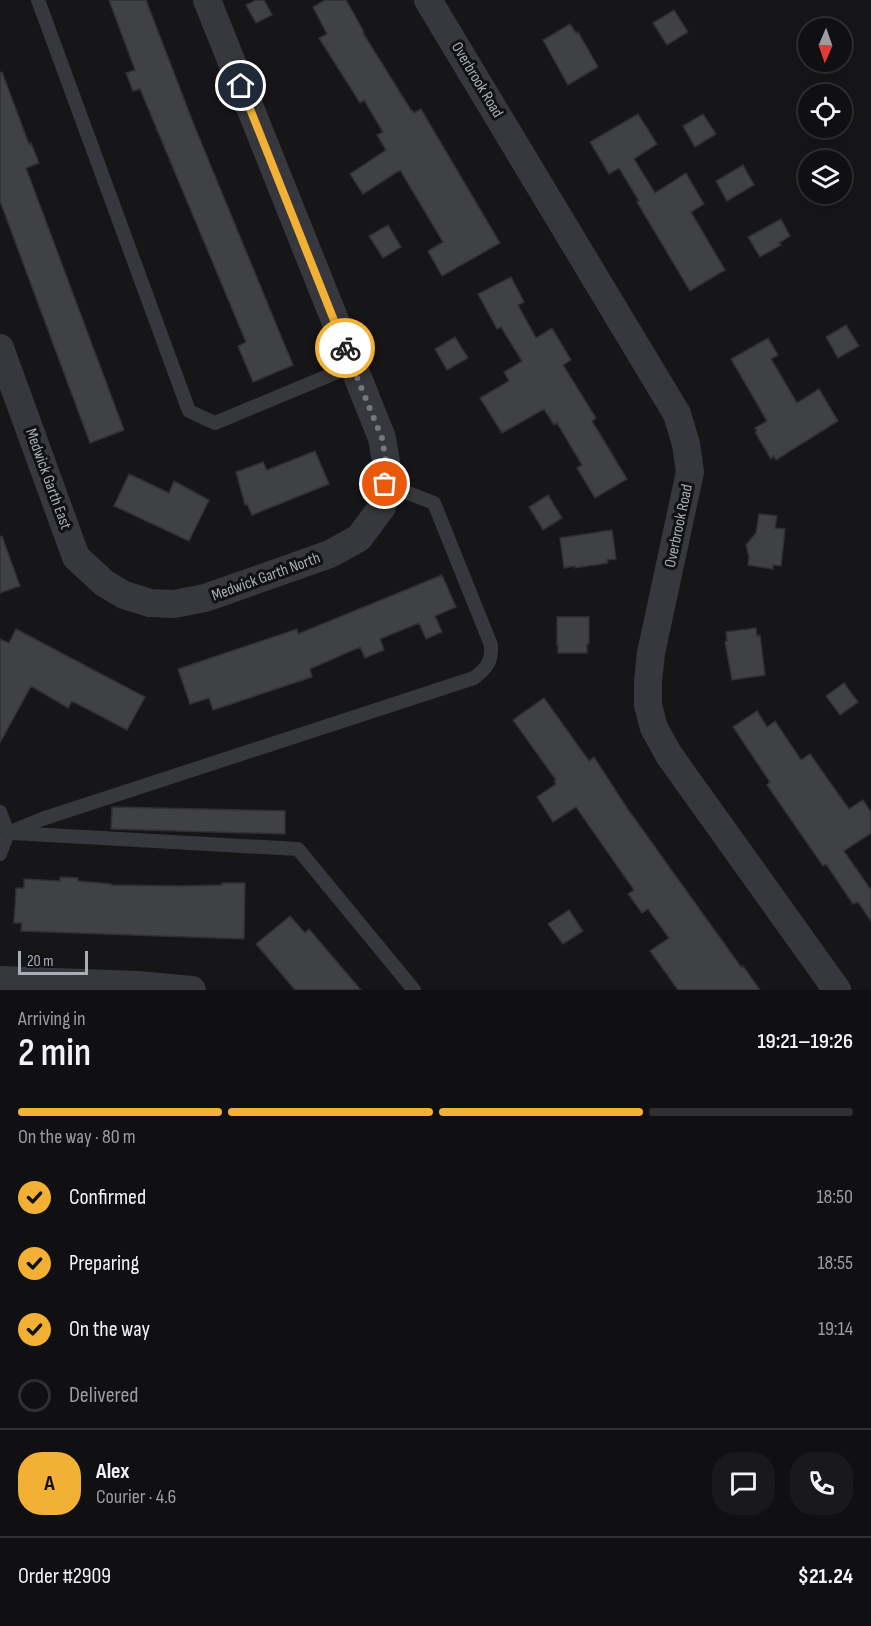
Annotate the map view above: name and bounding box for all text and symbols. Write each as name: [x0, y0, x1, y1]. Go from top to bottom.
north arrow: [798, 18, 852, 72]
map controls: [798, 18, 852, 204]
street label: Overbrook Road: [447, 39, 507, 121]
pin: [215, 60, 266, 111]
icon: home: [224, 69, 257, 102]
button: locate: [798, 84, 852, 138]
button: layers: [798, 150, 852, 204]
courier: [315, 318, 375, 378]
icon: bike: [329, 332, 362, 365]
street label: Medwick Garth East: [21, 426, 75, 532]
pin: [359, 458, 410, 509]
icon: bag: [368, 467, 401, 500]
street label: Overbrook Road: [661, 483, 697, 569]
street label: Medwick Garth North: [209, 549, 323, 605]
scale bar: [18, 948, 88, 976]
text: 20 m: [27, 952, 54, 971]
text: Arriving in: [18, 1007, 86, 1031]
text: 19:21–19:26: [757, 1028, 853, 1055]
text: 2 min: [18, 1030, 91, 1077]
text: On the way · 80 m: [18, 1125, 136, 1149]
icon: check: [18, 1181, 51, 1214]
text: Confirmed: [69, 1184, 146, 1211]
text: 18:50: [817, 1185, 853, 1209]
icon: check: [18, 1247, 51, 1280]
text: Preparing: [69, 1250, 139, 1277]
text: 18:55: [817, 1251, 853, 1275]
icon: check: [18, 1313, 51, 1346]
text: On the way: [69, 1316, 150, 1343]
text: 19:14: [818, 1317, 853, 1341]
text: Delivered: [69, 1382, 138, 1409]
button: chat: [712, 1452, 775, 1515]
button: phone: [790, 1452, 853, 1515]
text: Alex: [96, 1458, 129, 1485]
text: A: [44, 1470, 55, 1497]
text: Courier · 4.6: [96, 1485, 176, 1509]
text: Order #2909: [18, 1563, 111, 1590]
text: $21.24: [798, 1563, 853, 1590]

